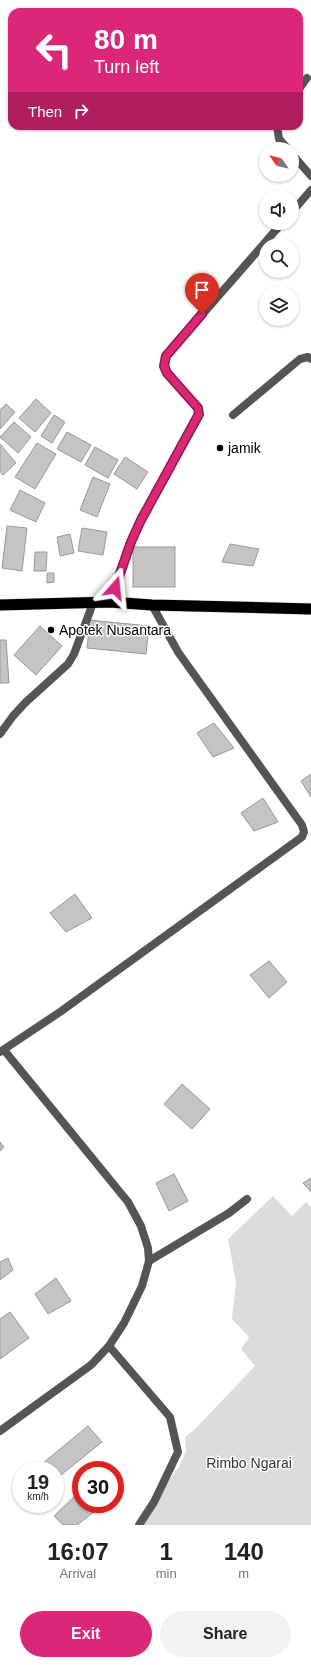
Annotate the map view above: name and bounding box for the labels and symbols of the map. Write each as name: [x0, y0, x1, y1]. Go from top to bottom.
north arrow: [259, 142, 299, 182]
pin: [185, 273, 219, 314]
place label: jamik: [227, 440, 262, 456]
marker: jamik: [215, 443, 225, 453]
position arrow: [94, 567, 136, 609]
place label: Apotek Nusantara: [59, 622, 171, 638]
marker: Apotek Nusantara: [46, 625, 56, 635]
park label: Rimbo Ngarai: [206, 1455, 292, 1471]
speed limit sign: 30: [72, 1461, 124, 1513]

